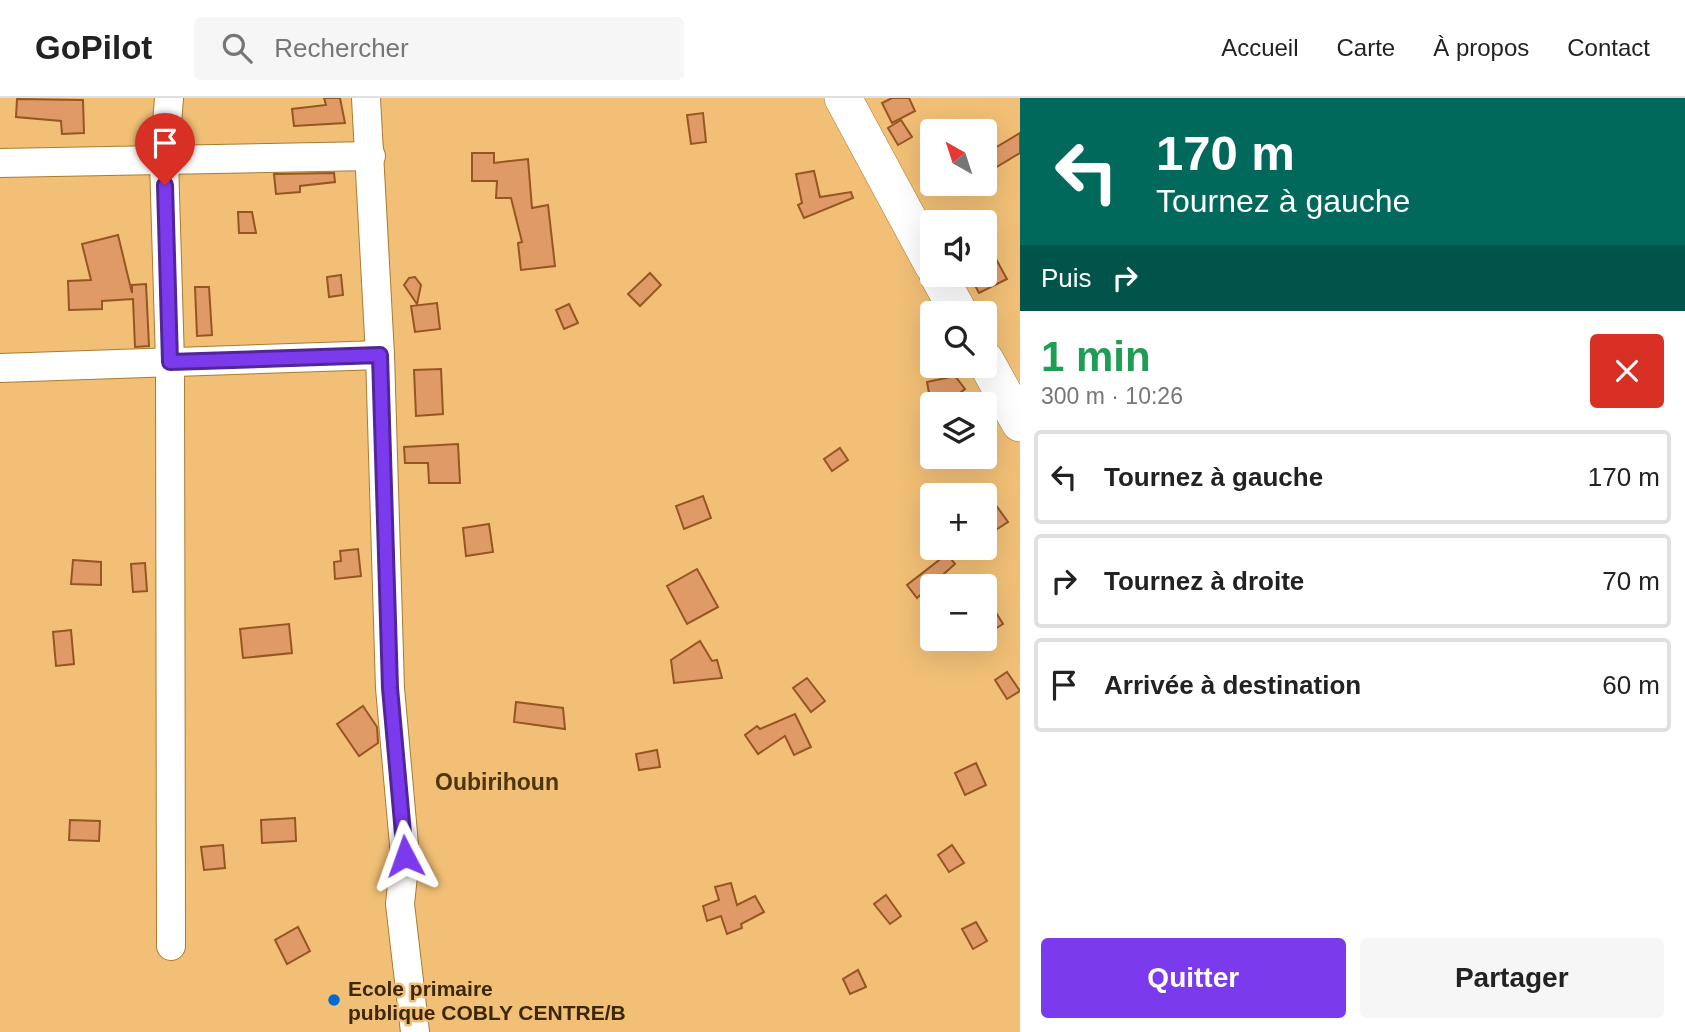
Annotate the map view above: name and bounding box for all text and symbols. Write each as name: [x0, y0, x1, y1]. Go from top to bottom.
search box: [194, 17, 684, 80]
text: GoPilot: [35, 29, 152, 66]
icon: search: [218, 29, 256, 67]
text: Rechercher: [274, 33, 409, 63]
text: Accueil: [1221, 34, 1299, 61]
text: Carte: [1337, 34, 1395, 61]
text: À propos: [1433, 34, 1529, 61]
text: Contact: [1567, 34, 1650, 61]
pin: [135, 113, 195, 185]
north arrow: [920, 119, 998, 196]
map controls: [920, 119, 997, 651]
icon: arrive: [146, 124, 184, 162]
icon: left: [1041, 126, 1132, 217]
text: 170 m: [1156, 126, 1295, 180]
text: Tournez à gauche: [1156, 183, 1410, 219]
button: sound: [920, 210, 997, 287]
icon: right: [1106, 259, 1144, 297]
text: Puis: [1041, 263, 1092, 293]
button: search: [920, 301, 997, 378]
text: 1 min: [1041, 333, 1151, 380]
button: close: [1590, 334, 1664, 408]
text: 300 m · 10:26: [1041, 383, 1183, 409]
button: layers: [920, 392, 997, 469]
icon: left: [1045, 458, 1083, 496]
text: Tournez à gauche: [1104, 462, 1323, 492]
text: 170 m: [1588, 462, 1660, 492]
button: +: [920, 483, 997, 560]
icon: right: [1045, 562, 1083, 600]
text: Tournez à droite: [1104, 566, 1304, 596]
text: 70 m: [1602, 566, 1660, 596]
button: −: [920, 574, 997, 651]
icon: arrive: [1045, 666, 1083, 704]
text: Arrivée à destination: [1104, 670, 1361, 700]
text: 60 m: [1602, 670, 1660, 700]
district label: Oubirihoun: [435, 769, 559, 795]
position arrow: [368, 819, 442, 893]
button: Quitter: [1041, 938, 1346, 1018]
button: Partager: [1360, 938, 1664, 1018]
place label: Ecole primaire publique COBLY CENTRE/B: [348, 977, 626, 1024]
marker: Ecole primaire publique COBLY CENTRE/B: [326, 992, 342, 1008]

